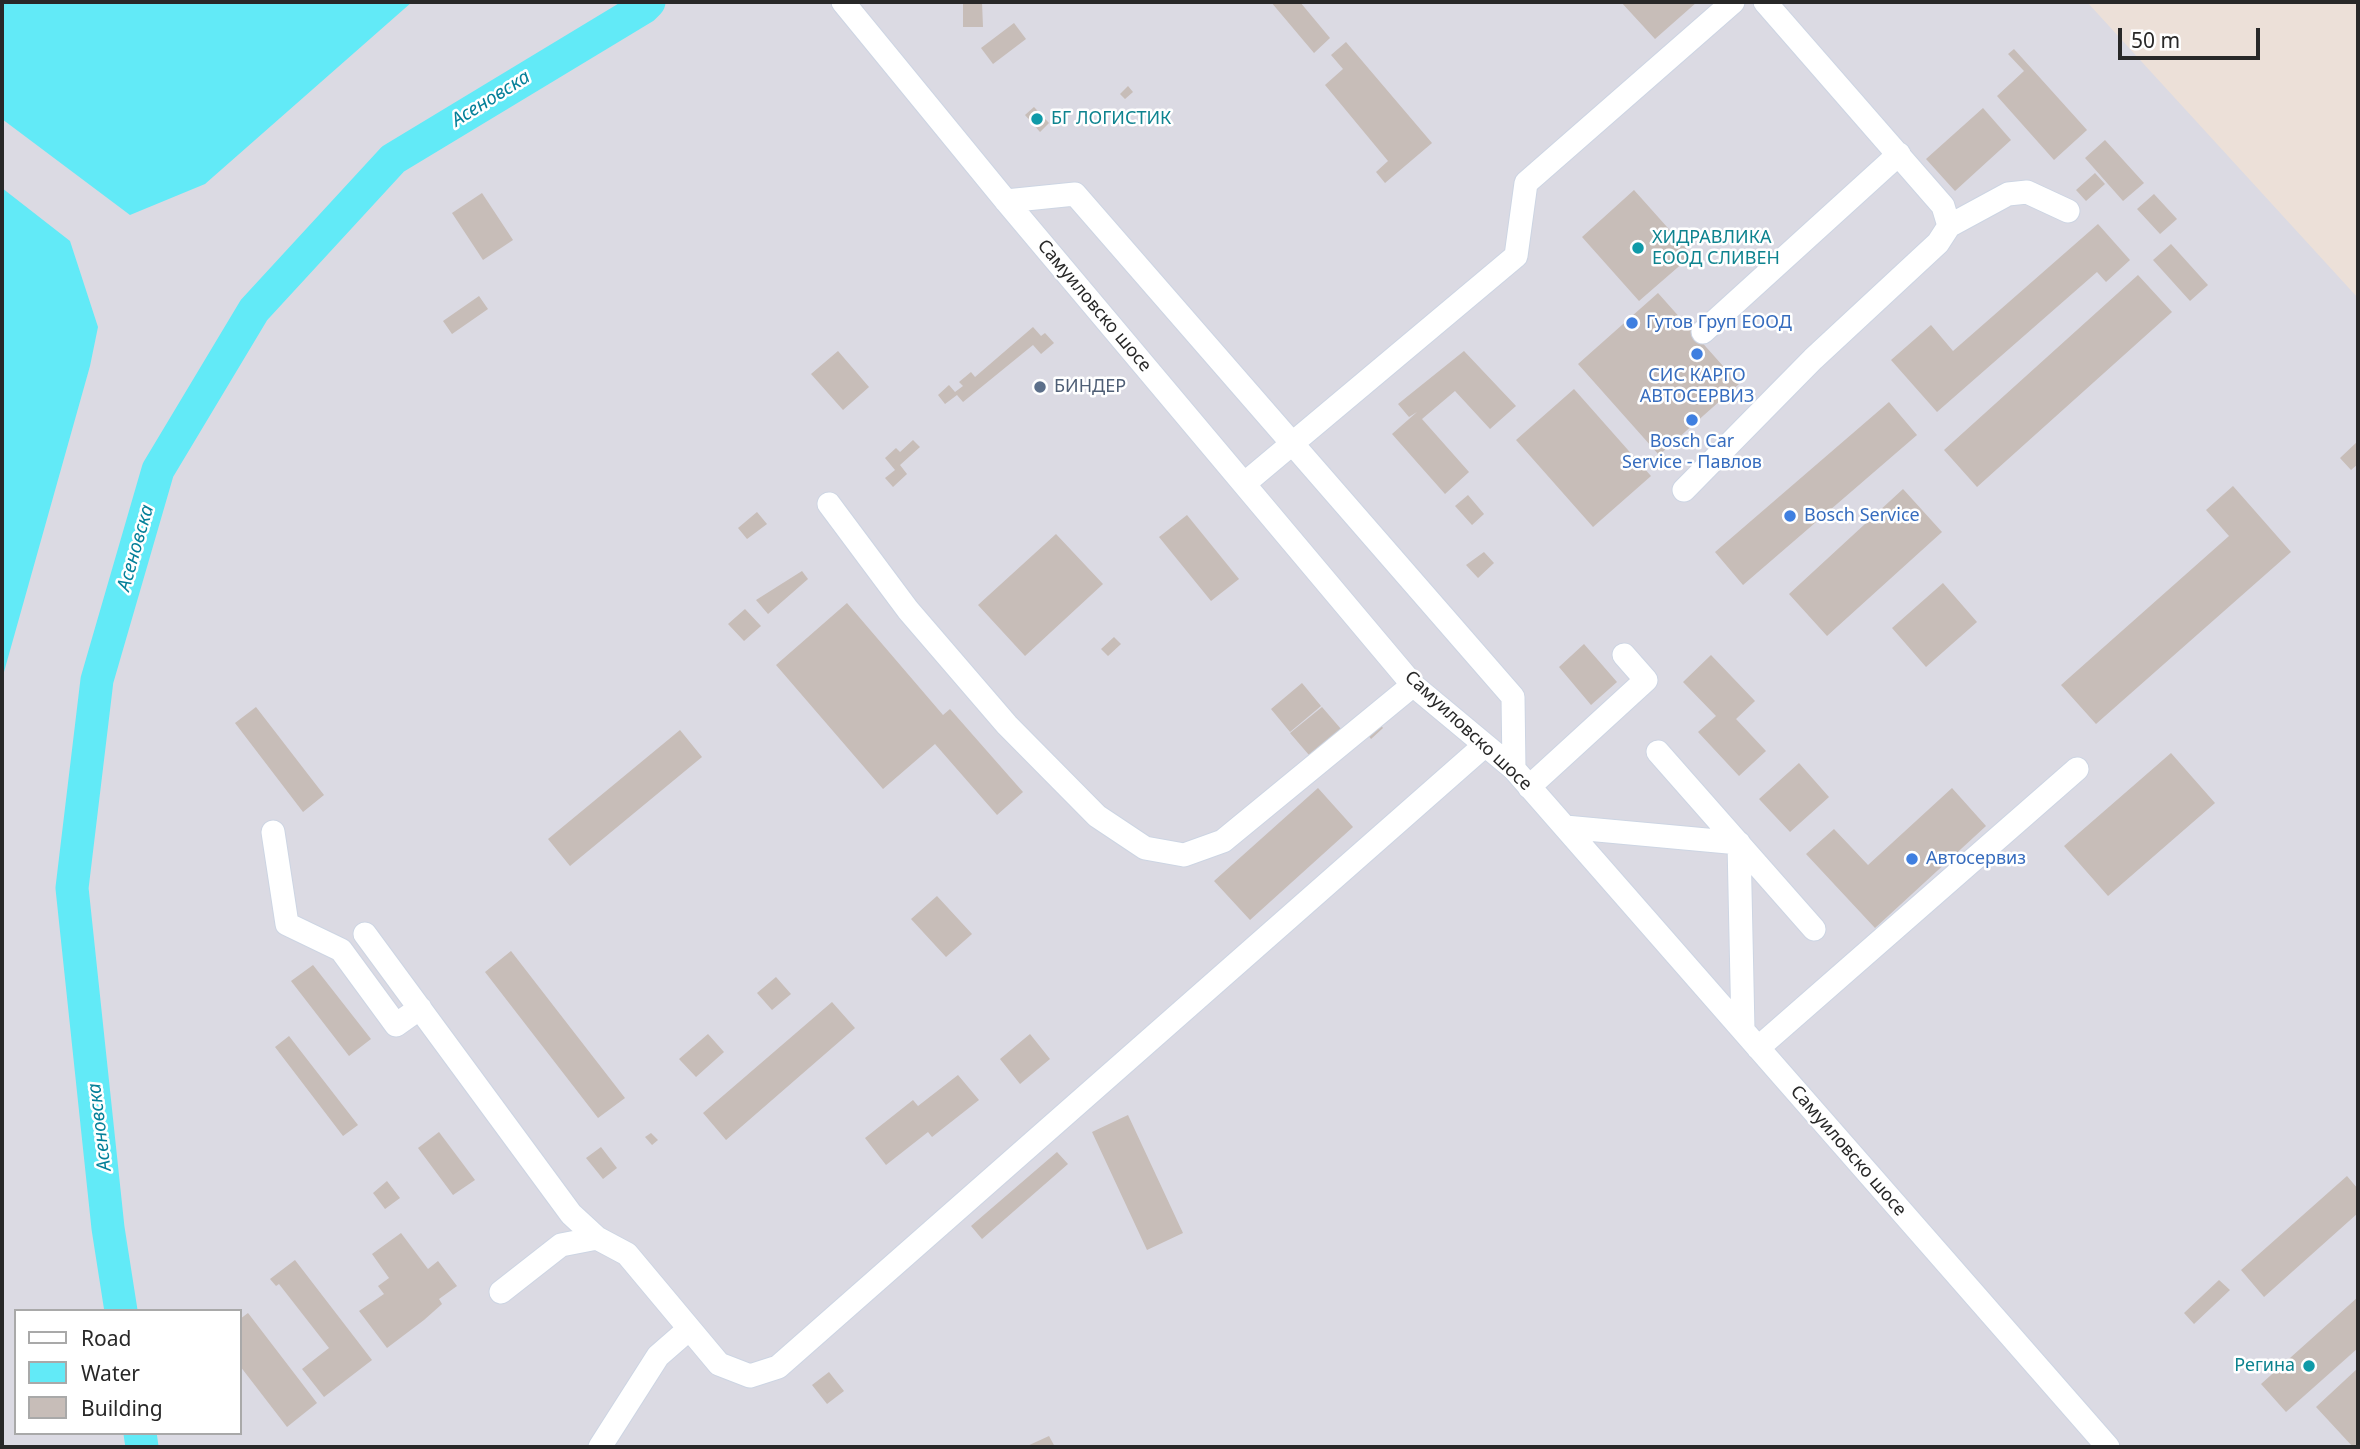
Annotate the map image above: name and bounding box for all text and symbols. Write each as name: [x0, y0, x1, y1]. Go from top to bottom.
scale bar: [2122, 14, 2264, 58]
text: 50 m: [2131, 26, 2180, 54]
water label: Асеновска: [447, 66, 535, 132]
place label: БГ ЛОГИСТИК: [1051, 108, 1171, 130]
marker: БГ ЛОГИСТИК: [1029, 111, 1045, 127]
place label: ХИДРАВЛИКА ЕООД СЛИВЕН: [1652, 227, 1780, 270]
street label: Самуиловско шосе: [1032, 235, 1156, 377]
marker: ХИДРАВЛИКА ЕООД СЛИВЕН: [1630, 240, 1646, 256]
place label: Гутов Груп ЕООД: [1646, 312, 1792, 334]
marker: Гутов Груп ЕООД: [1624, 315, 1640, 331]
marker: СИС КАРГО АВТОСЕРВИЗ: [1689, 346, 1705, 362]
place label: СИС КАРГО АВТОСЕРВИЗ: [1640, 365, 1754, 408]
place label: БИНДЕР: [1054, 376, 1126, 398]
marker: БИНДЕР: [1032, 379, 1048, 395]
marker: Bosch Car Service - Павлов: [1684, 412, 1700, 428]
place label: Bosch Car Service - Павлов: [1622, 431, 1762, 474]
water label: Асеновска: [113, 502, 159, 594]
place label: Bosch Service: [1804, 505, 1920, 527]
marker: Bosch Service: [1782, 508, 1798, 524]
street label: Самуиловско шосе: [1400, 667, 1536, 795]
place label: Автосервиз: [1926, 848, 2026, 870]
marker: Автосервиз: [1904, 851, 1920, 867]
street label: Самуиловско шосе: [1785, 1081, 1911, 1221]
water label: Асеновска: [83, 1082, 117, 1172]
legend: [14, 1309, 242, 1435]
text: Road: [81, 1324, 131, 1352]
place label: Регина: [2234, 1355, 2295, 1377]
marker: Регина: [2301, 1358, 2317, 1374]
text: Water: [81, 1359, 140, 1387]
text: Building: [81, 1394, 163, 1422]

